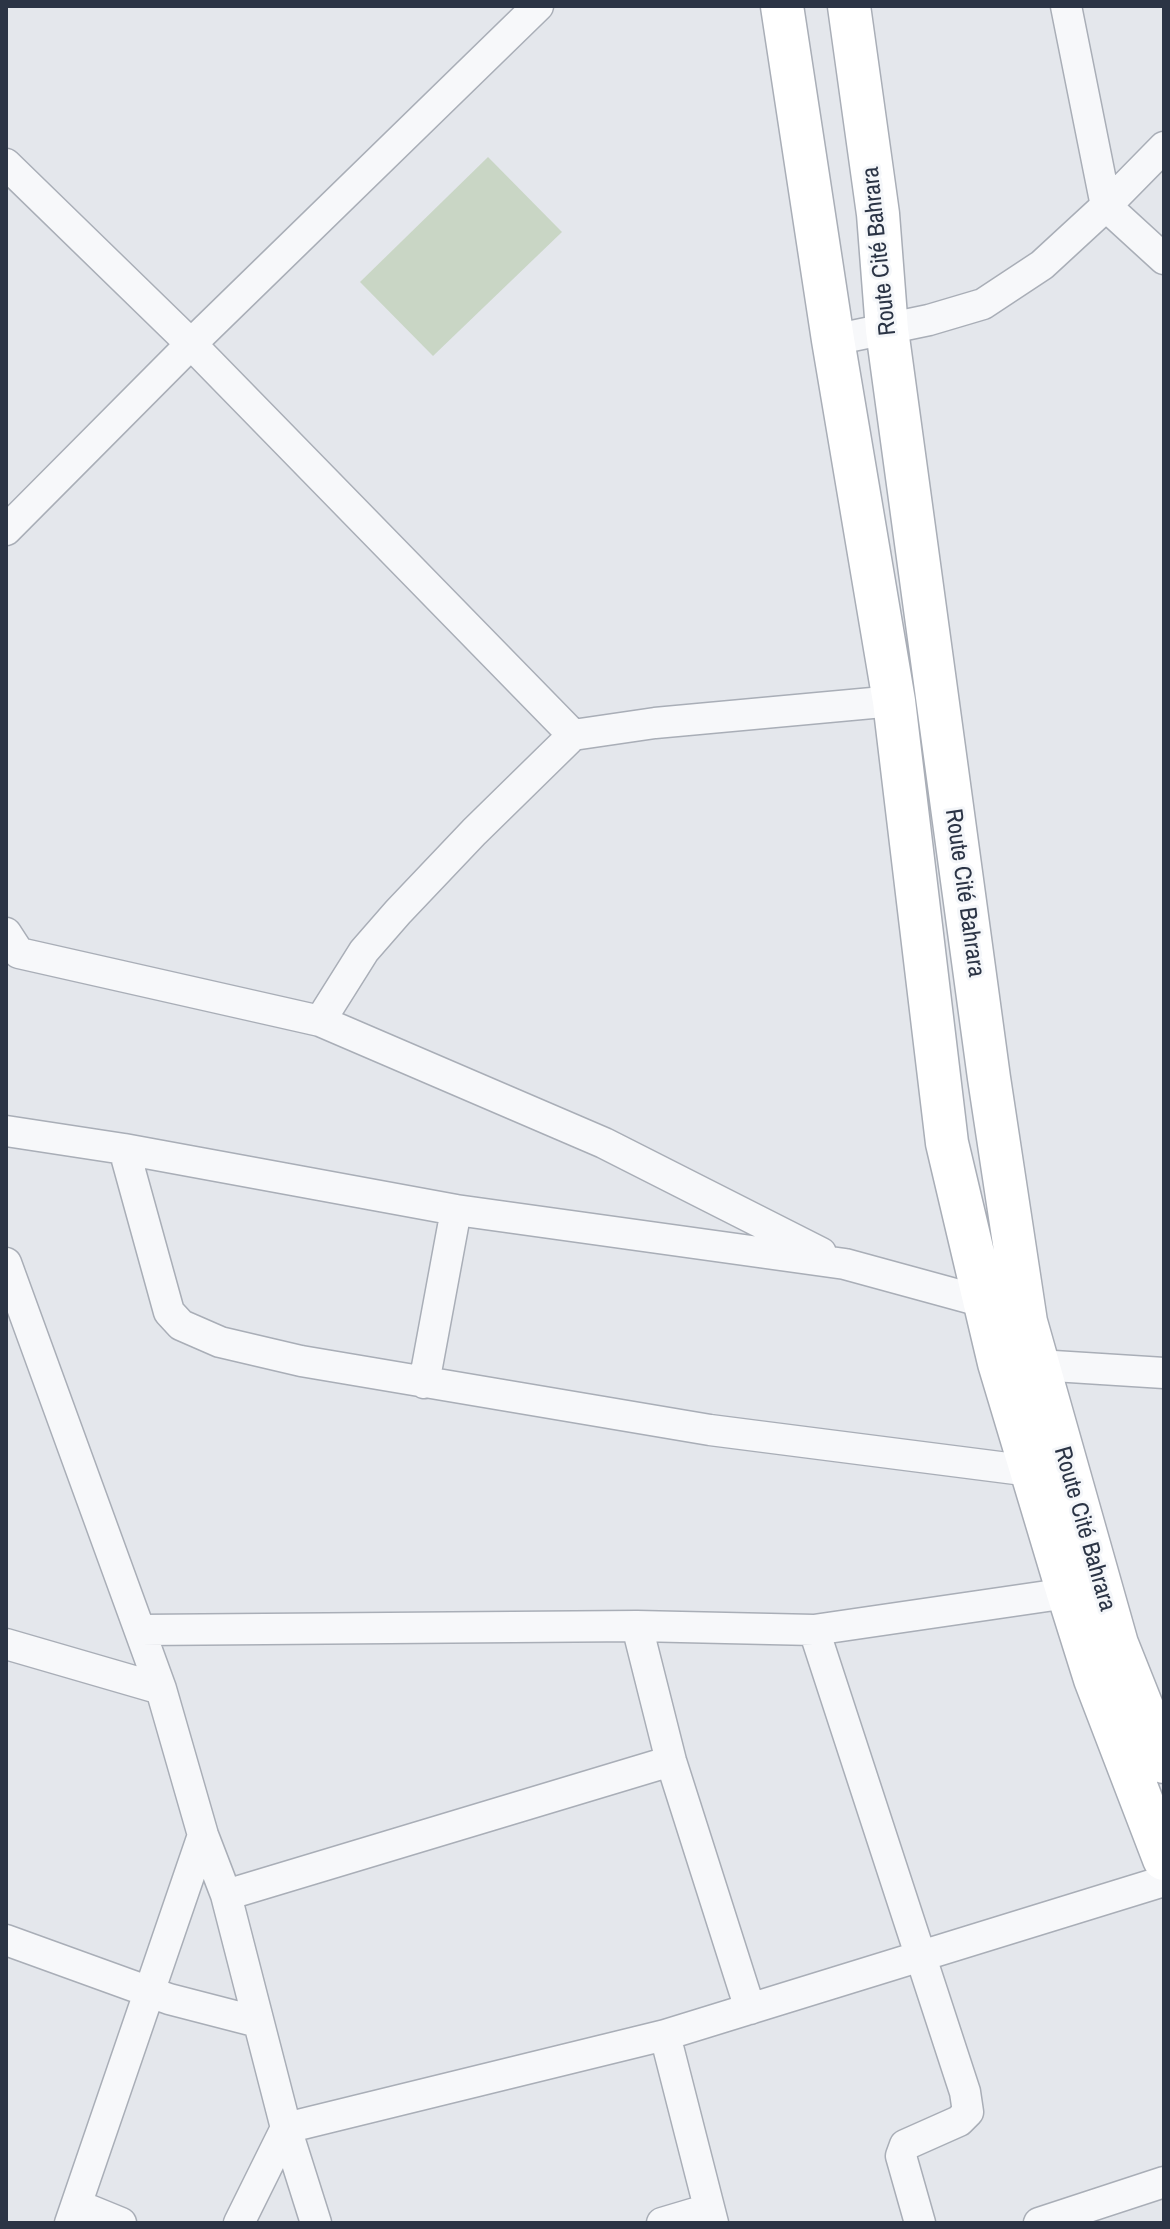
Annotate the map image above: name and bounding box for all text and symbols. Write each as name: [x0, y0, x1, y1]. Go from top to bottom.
street label: Route Cité Bahrara: [857, 165, 903, 337]
street label: Route Cité Bahrara: [938, 807, 990, 979]
street label: Route Cité Bahrara: [1047, 1444, 1121, 1614]

